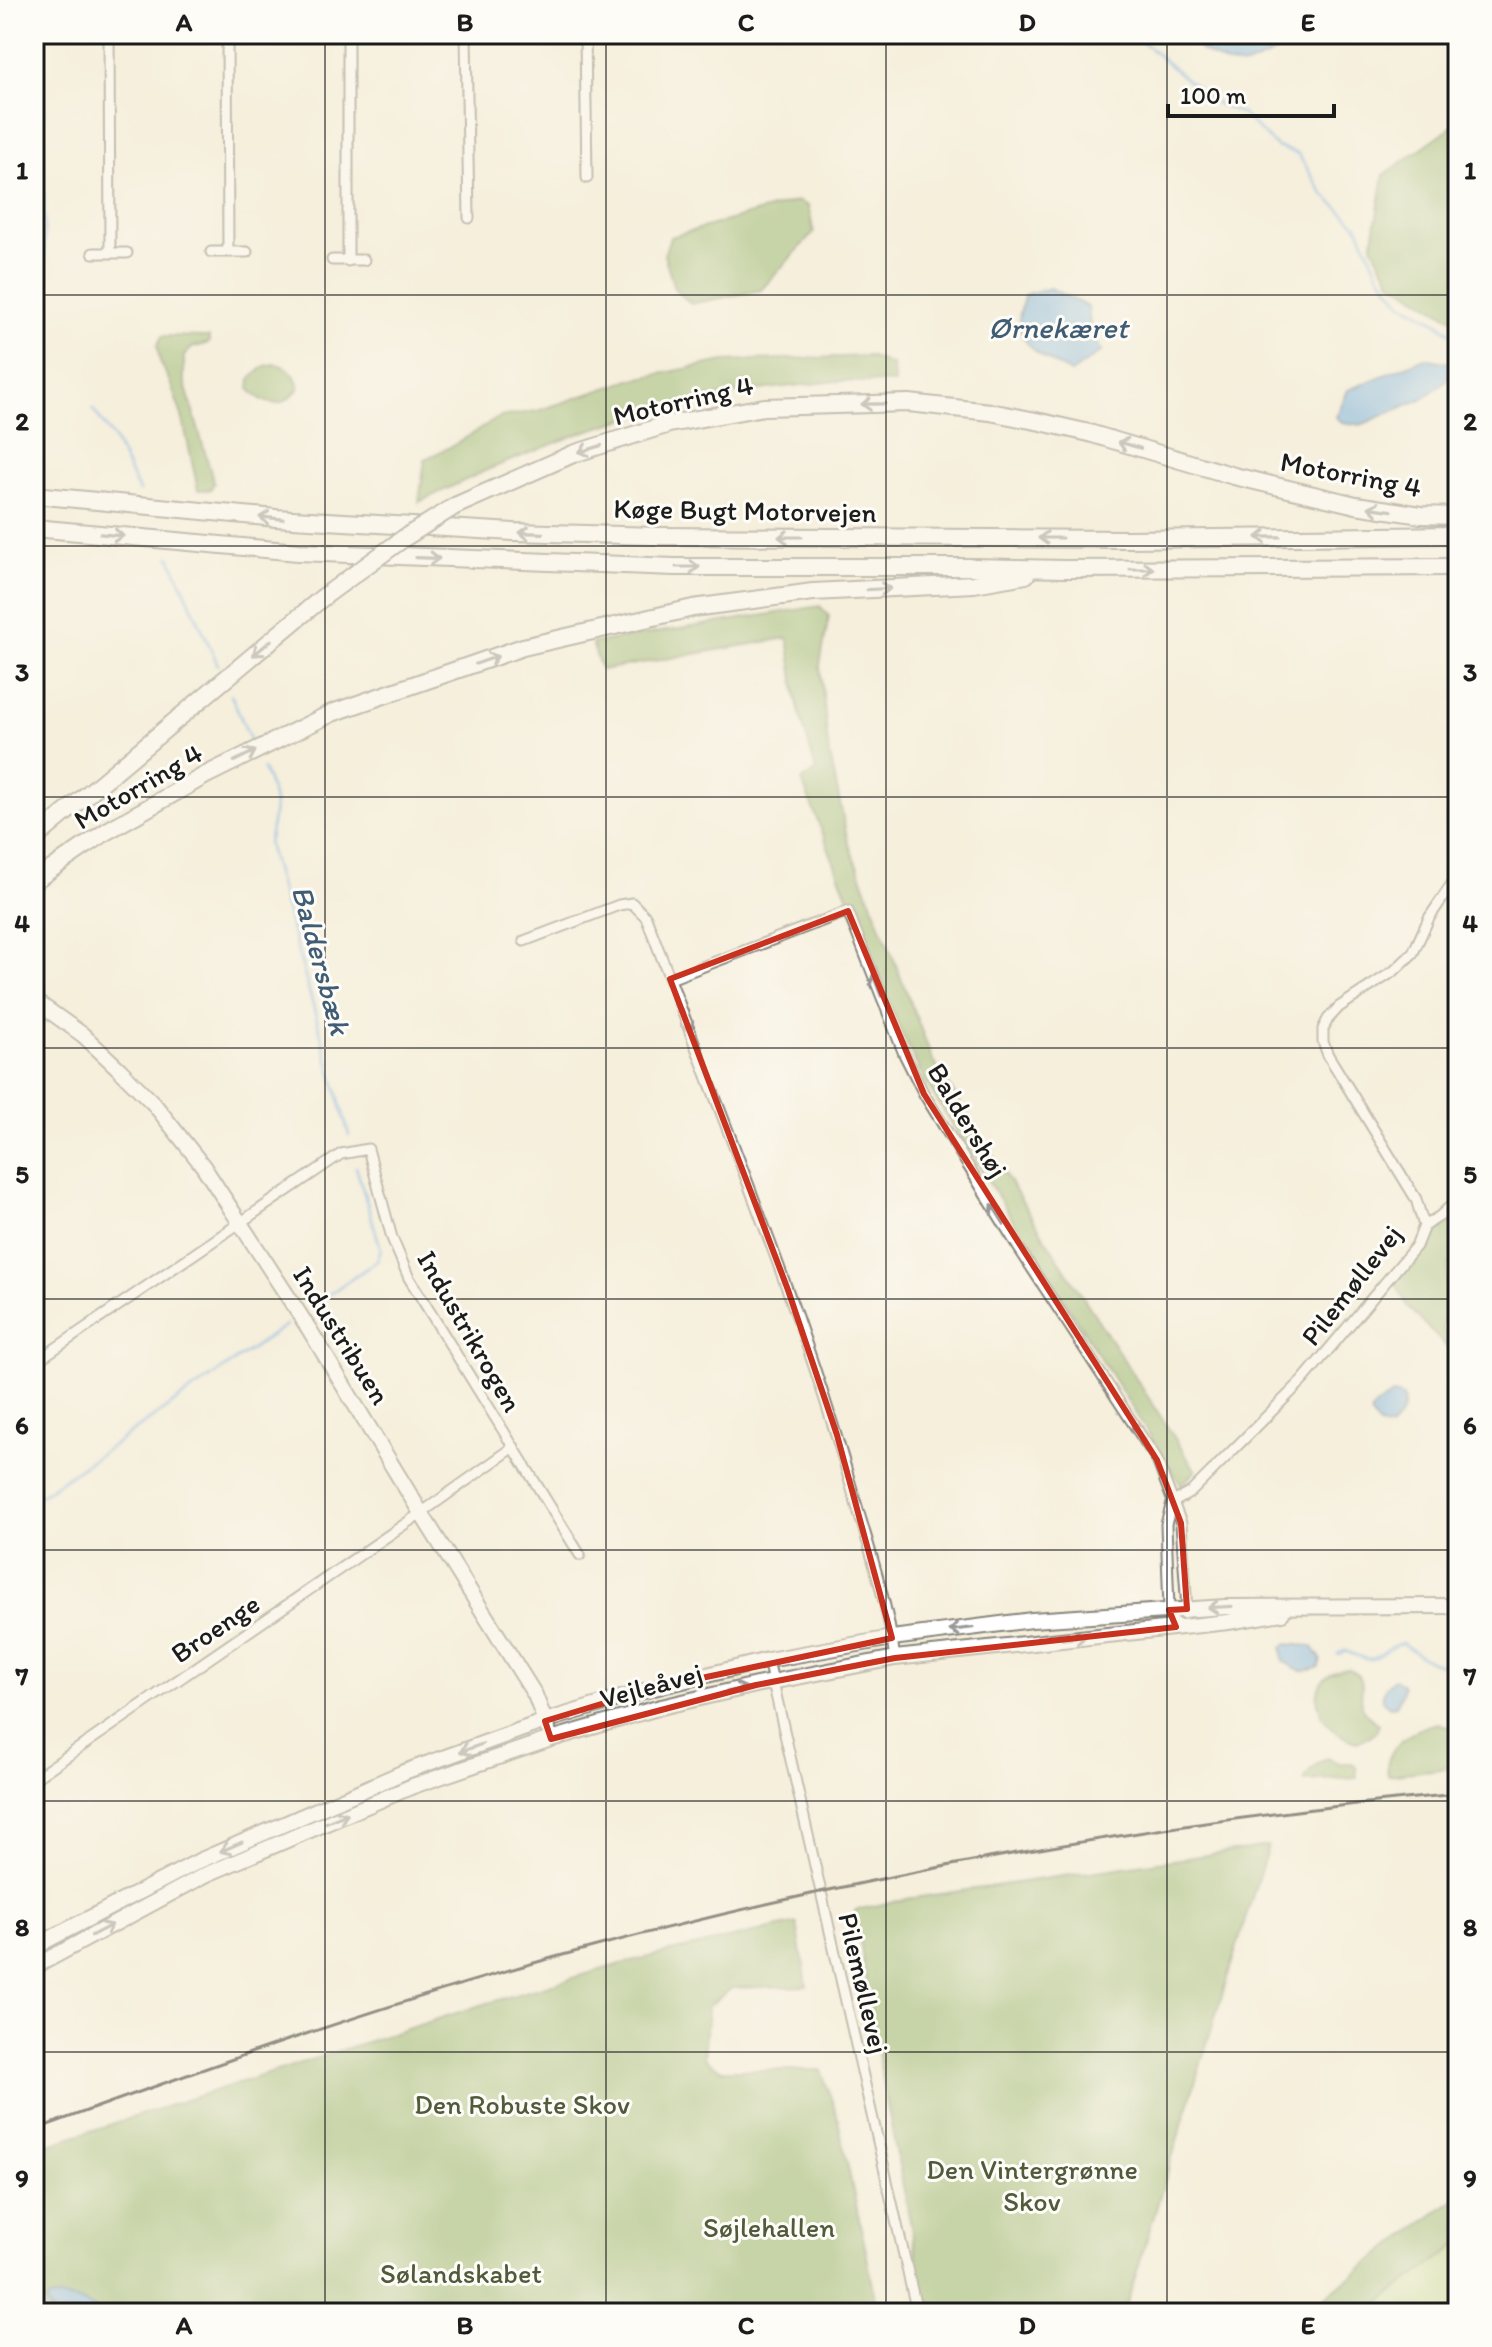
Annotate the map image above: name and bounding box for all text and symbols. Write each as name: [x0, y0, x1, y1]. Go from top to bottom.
text: A: [175, 6, 193, 38]
text: B: [457, 6, 474, 38]
text: C: [738, 6, 755, 38]
text: D: [1018, 6, 1036, 38]
text: E: [1301, 6, 1315, 38]
scale bar: [1168, 68, 1334, 118]
text: 100 m: [1180, 81, 1246, 110]
text: 1: [16, 154, 28, 186]
text: 1: [1464, 154, 1476, 186]
water label: Ørnekæret: [988, 309, 1131, 346]
street label: Motorring 4: [610, 367, 757, 433]
one-way arrow: [860, 397, 887, 412]
text: 2: [15, 405, 29, 437]
text: 2: [1463, 405, 1477, 437]
one-way arrow: [1116, 437, 1142, 452]
one-way arrow: [578, 442, 604, 457]
street label: Motorring 4: [1278, 444, 1425, 504]
street label: Køge Bugt Motorvejen: [613, 491, 877, 529]
one-way arrow: [1368, 501, 1394, 516]
one-way arrow: [258, 510, 285, 525]
one-way arrow: [518, 525, 545, 540]
one-way arrow: [98, 528, 125, 543]
one-way arrow: [777, 529, 804, 545]
one-way arrow: [1255, 529, 1282, 544]
one-way arrow: [1037, 530, 1064, 546]
one-way arrow: [414, 551, 441, 566]
one-way arrow: [674, 559, 701, 575]
one-way arrow: [1128, 561, 1155, 577]
one-way arrow: [865, 581, 892, 596]
one-way arrow: [252, 639, 273, 657]
one-way arrow: [474, 651, 499, 666]
text: 3: [15, 656, 29, 688]
text: 3: [1463, 656, 1477, 688]
street label: Motorring 4: [68, 735, 209, 836]
one-way arrow: [233, 748, 257, 763]
water label: Baldersbæk: [284, 881, 360, 1040]
text: 4: [14, 907, 30, 939]
text: 4: [1462, 907, 1478, 939]
one-way arrow: [869, 973, 883, 998]
one-way arrow: [680, 1008, 694, 1033]
street label: Baldershøj: [920, 1056, 1016, 1184]
text: 5: [15, 1158, 29, 1190]
text: 5: [1463, 1158, 1477, 1190]
one-way arrow: [990, 1203, 1006, 1226]
street label: Pilemøllevej: [1293, 1218, 1409, 1352]
street label: Industrikrogen: [410, 1244, 530, 1418]
street label: Industribuen: [286, 1259, 398, 1411]
text: 6: [15, 1409, 29, 1441]
text: 6: [1463, 1409, 1477, 1441]
one-way arrow: [1130, 1422, 1147, 1444]
street label: Broenge: [164, 1586, 266, 1670]
one-way arrow: [1207, 1600, 1234, 1615]
one-way arrow: [949, 1622, 974, 1637]
one-way arrow: [1060, 1631, 1087, 1646]
street label: Vejleåvej: [596, 1655, 706, 1715]
text: 7: [15, 1660, 29, 1692]
text: 7: [1463, 1660, 1477, 1692]
one-way arrow: [721, 1682, 747, 1697]
one-way arrow: [460, 1742, 484, 1756]
one-way arrow: [324, 1810, 349, 1824]
one-way arrow: [219, 1840, 244, 1855]
street label: Pilemøllevej: [831, 1909, 897, 2057]
text: 8: [15, 1911, 29, 1943]
text: 8: [1463, 1911, 1477, 1943]
one-way arrow: [90, 1921, 114, 1937]
park label: Den Robuste Skov: [414, 2087, 630, 2121]
park label: Den Vintergrønne Skov: [926, 2152, 1138, 2218]
text: 9: [15, 2162, 29, 2194]
text: 9: [1463, 2162, 1477, 2194]
park label: Søjlehallen: [703, 2210, 835, 2244]
park label: Sølandskabet: [380, 2256, 542, 2290]
text: A: [175, 2309, 193, 2341]
text: B: [457, 2309, 474, 2341]
text: C: [738, 2309, 755, 2341]
text: D: [1018, 2309, 1036, 2341]
text: E: [1301, 2309, 1315, 2341]

